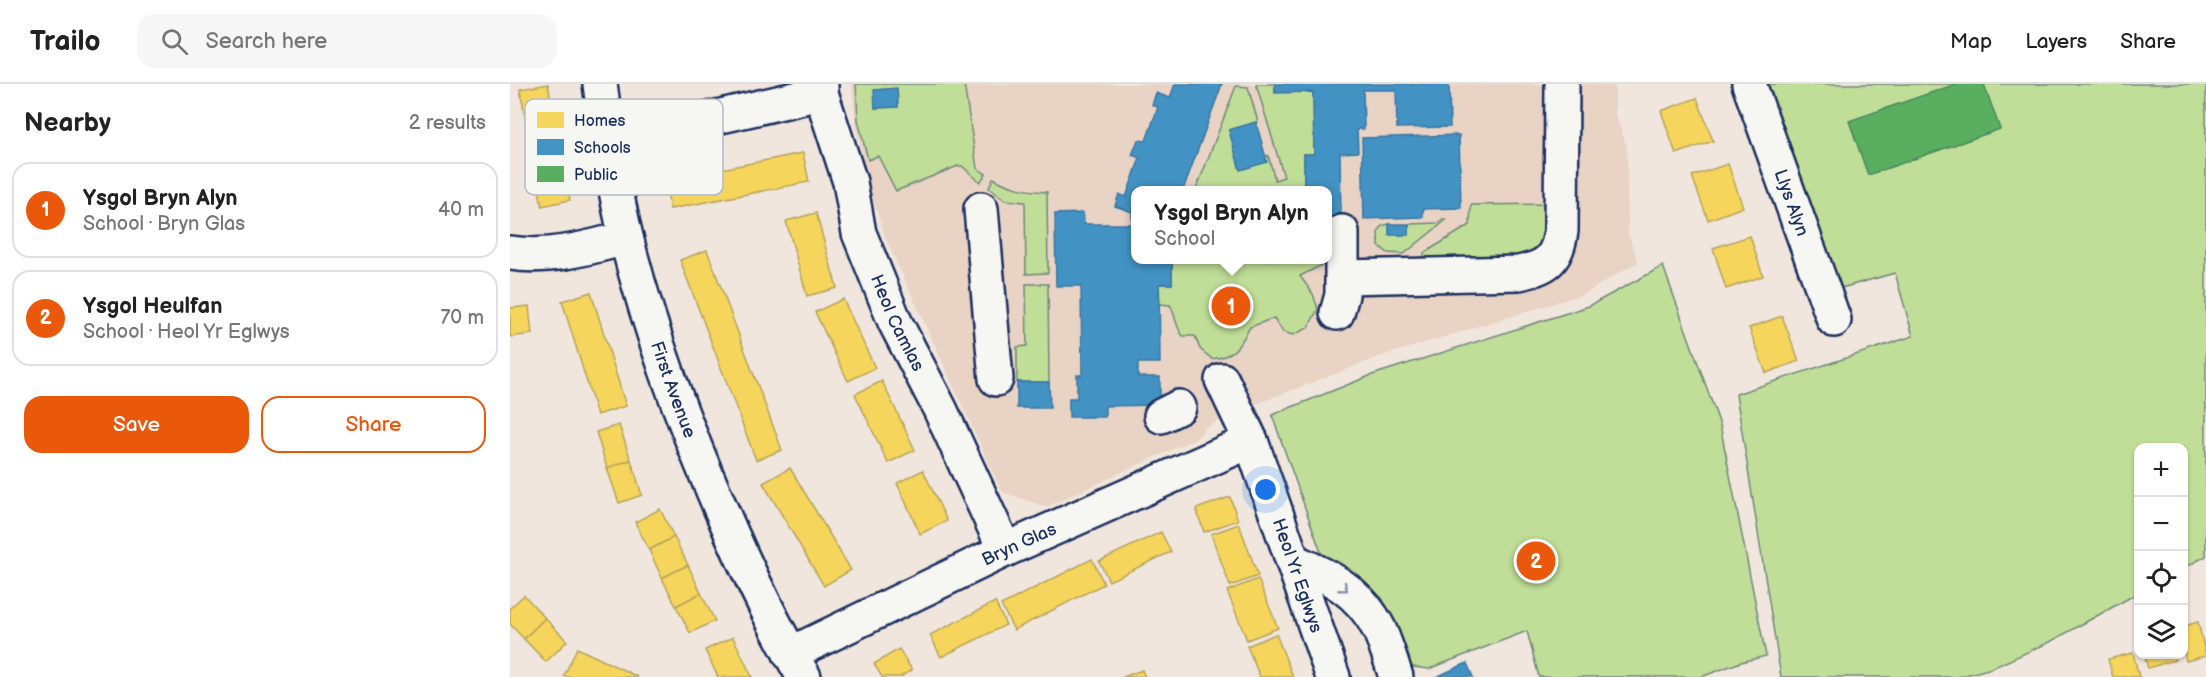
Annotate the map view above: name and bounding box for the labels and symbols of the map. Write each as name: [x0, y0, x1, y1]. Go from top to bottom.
legend: [525, 99, 723, 195]
text: Homes: [574, 112, 626, 131]
text: Schools: [574, 139, 631, 158]
text: Public: [574, 166, 618, 185]
street label: Llys Alyn: [1770, 166, 1813, 239]
street label: Heol Camlas: [866, 271, 929, 374]
pin: 1: [1212, 284, 1250, 328]
street label: First Avenue: [647, 338, 701, 441]
your location: [1251, 475, 1280, 504]
street label: Heol Yr Eglwys: [1268, 516, 1327, 636]
street label: Bryn Glas: [978, 518, 1060, 570]
pin: 2: [1516, 538, 1556, 584]
one-way arrow: [1337, 581, 1348, 592]

